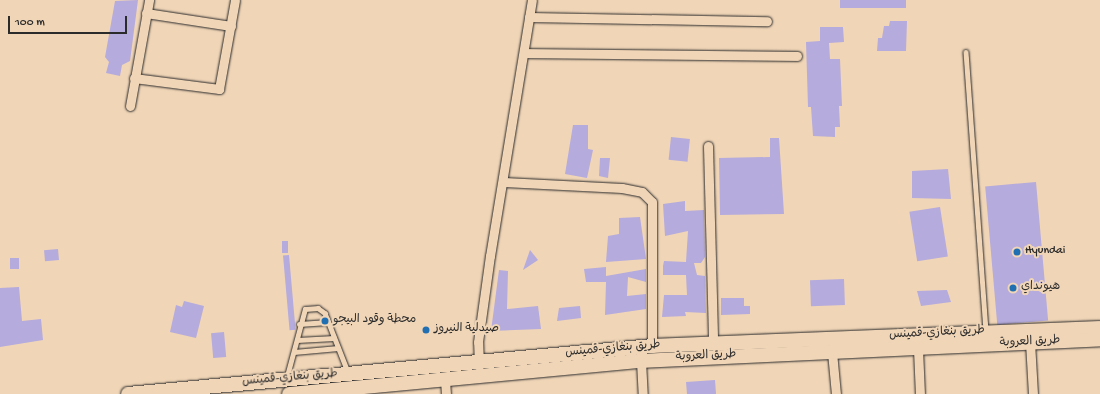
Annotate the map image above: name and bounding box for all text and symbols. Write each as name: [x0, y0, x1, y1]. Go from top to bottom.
scale bar: [10, 8, 129, 34]
text: 100 m: [15, 16, 45, 30]
place label: Hyundai: [1025, 245, 1065, 259]
marker: Hyundai: [1012, 247, 1022, 257]
place label: هيونداي: [1021, 281, 1060, 295]
marker: هيونداي: [1008, 283, 1018, 293]
place label: محطة وقود البيجو: [333, 314, 416, 328]
marker: محطة وقود البيجو: [320, 316, 330, 326]
place label: صيدلية النيروز: [434, 323, 499, 337]
street label: طريق بنغازي-قمينس: [889, 324, 985, 344]
marker: صيدلية النيروز: [421, 325, 431, 335]
street label: طريق العروبة: [999, 334, 1061, 352]
street label: طريق بنغازي-قمينس: [565, 339, 661, 361]
street label: طريق العروبة: [675, 348, 737, 366]
street label: طريق بنغازي-قمينس: [242, 368, 338, 390]

